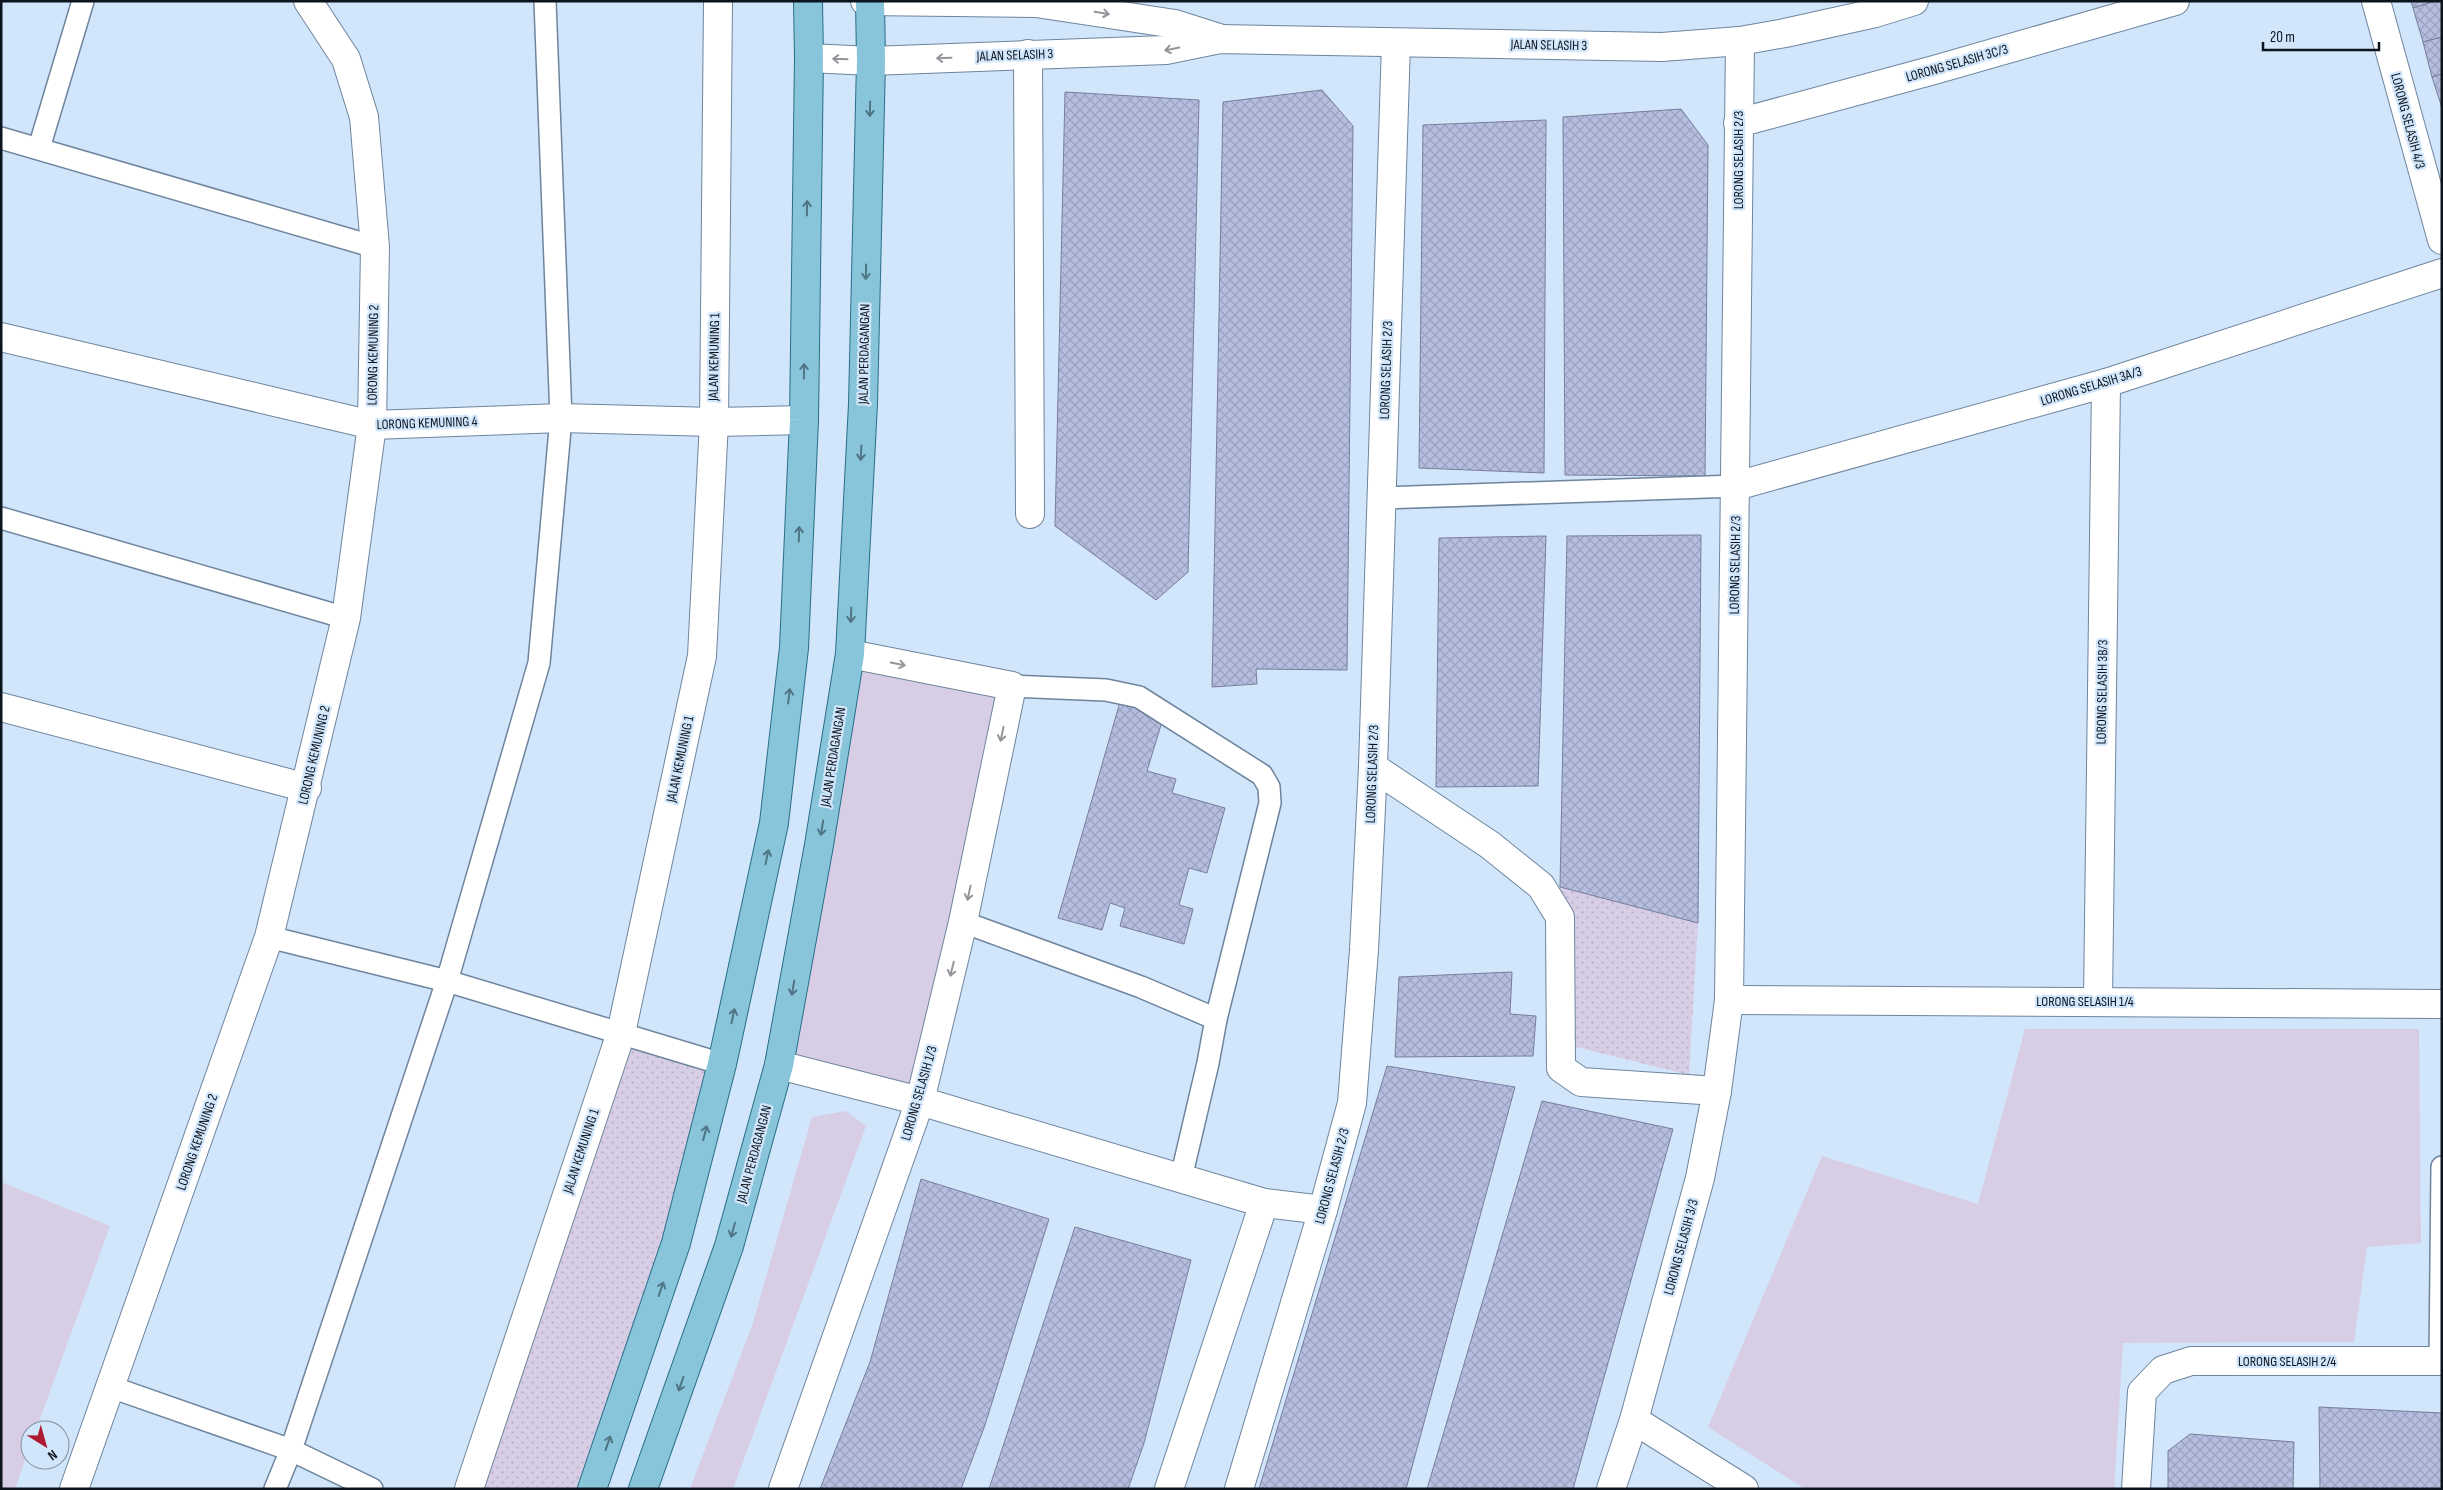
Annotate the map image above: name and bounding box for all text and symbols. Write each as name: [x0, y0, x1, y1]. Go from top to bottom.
one-way arrow: [1093, 9, 1109, 19]
scale bar: [2263, 20, 2379, 52]
text: 20 m: [2270, 28, 2295, 47]
street label: JALAN SELASIH 3: [1510, 36, 1588, 54]
street label: LORONG SELASIH 3C/3: [1904, 40, 2010, 86]
one-way arrow: [1165, 44, 1181, 54]
street label: JALAN SELASIH 3: [975, 45, 1054, 65]
one-way arrow: [936, 53, 952, 62]
one-way arrow: [832, 55, 848, 64]
street label: LORONG SELASIH 4/3: [2387, 71, 2429, 171]
one-way arrow: [865, 101, 875, 117]
street label: LORONG SELASIH 2/3: [1730, 111, 1747, 209]
one-way arrow: [802, 201, 812, 217]
one-way arrow: [862, 264, 871, 280]
street label: LORONG KEMUNING 2: [364, 304, 382, 406]
street label: JALAN PERDAGANGAN: [855, 304, 873, 405]
street label: JALAN KEMUNING 1: [705, 313, 723, 402]
street label: LORONG SELASIH 2/3: [1376, 320, 1396, 420]
street label: LORONG SELASIH 3A/3: [2038, 362, 2144, 409]
one-way arrow: [799, 363, 809, 380]
street label: LORONG KEMUNING 4: [376, 413, 478, 433]
one-way arrow: [856, 445, 865, 461]
street label: LORONG SELASIH 2/3: [1726, 515, 1744, 615]
one-way arrow: [794, 527, 804, 543]
one-way arrow: [847, 607, 856, 623]
street label: LORONG SELASIH 3B/3: [2093, 639, 2111, 745]
one-way arrow: [889, 659, 905, 669]
one-way arrow: [784, 689, 794, 705]
street label: LORONG KEMUNING 2: [294, 704, 334, 806]
street label: JALAN PERDAGANGAN: [817, 706, 849, 809]
street label: JALAN KEMUNING 1: [662, 714, 697, 805]
street label: LORONG SELASIH 2/3: [1362, 724, 1382, 824]
one-way arrow: [997, 725, 1006, 741]
one-way arrow: [817, 820, 827, 836]
one-way arrow: [763, 850, 772, 866]
one-way arrow: [964, 884, 974, 900]
one-way arrow: [947, 961, 956, 977]
one-way arrow: [788, 980, 798, 996]
street label: LORONG SELASIH 1/4: [2036, 993, 2134, 1010]
one-way arrow: [729, 1009, 738, 1025]
street label: LORONG SELASIH 1/3: [897, 1044, 941, 1142]
street label: LORONG KEMUNING 2: [173, 1091, 222, 1192]
street label: JALAN PERDAGANGAN: [733, 1103, 775, 1206]
street label: JALAN KEMUNING 1: [559, 1106, 603, 1196]
one-way arrow: [701, 1125, 710, 1141]
street label: LORONG SELASIH 2/3: [1311, 1126, 1353, 1226]
street label: LORONG SELASIH 3/3: [1660, 1197, 1702, 1297]
one-way arrow: [728, 1222, 738, 1238]
one-way arrow: [656, 1281, 666, 1297]
street label: LORONG SELASIH 2/4: [2238, 1353, 2336, 1370]
one-way arrow: [675, 1375, 685, 1391]
north arrow: [20, 1420, 70, 1470]
one-way arrow: [604, 1435, 613, 1451]
text: N: [44, 1446, 61, 1464]

